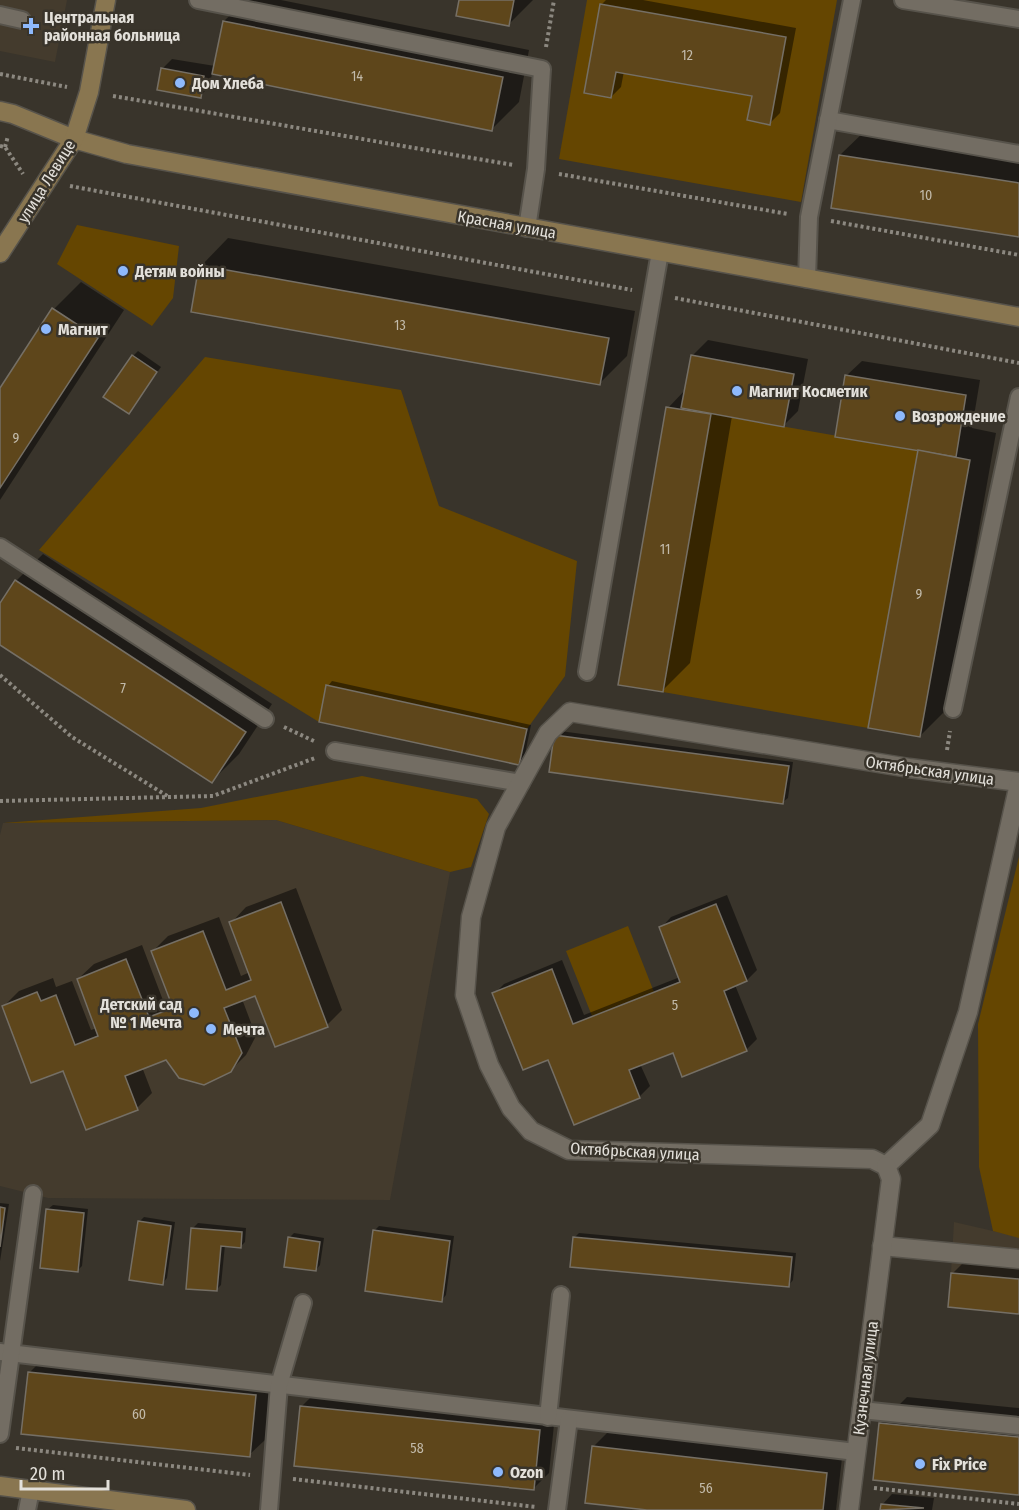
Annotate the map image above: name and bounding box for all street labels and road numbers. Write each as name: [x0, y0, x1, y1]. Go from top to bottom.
street label: улица Левице: [13, 136, 79, 226]
street label: Красная улица: [456, 206, 558, 243]
street label: Октябрьская улица: [864, 752, 996, 789]
street label: Октябрьская улица: [570, 1139, 700, 1164]
street label: Кузнечная улица: [849, 1320, 882, 1436]

